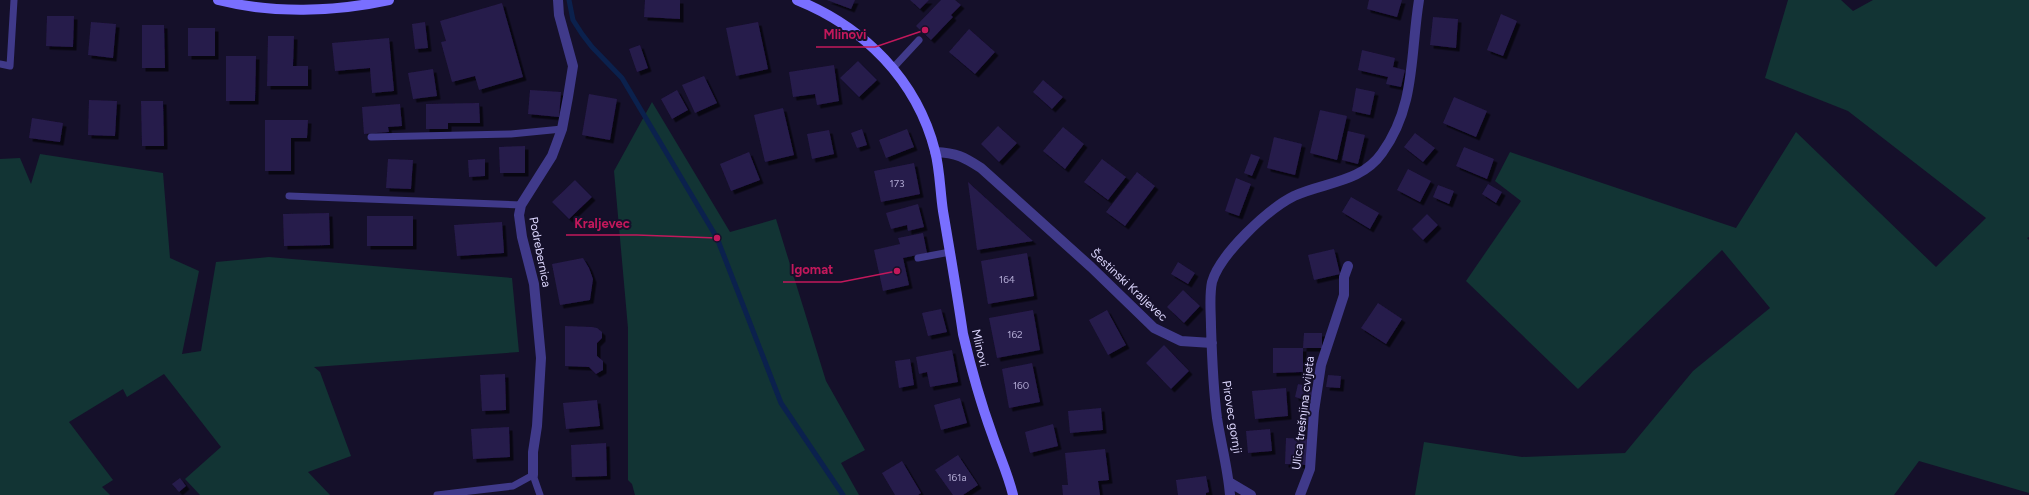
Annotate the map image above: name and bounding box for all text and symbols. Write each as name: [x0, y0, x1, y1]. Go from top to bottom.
callout: Mlinovi: [816, 22, 875, 47]
text: Mlinovi: [823, 27, 867, 42]
house number: 173: [890, 177, 904, 190]
callout: Kraljevec: [566, 210, 637, 235]
street label: Podrebernica: [526, 216, 554, 288]
text: Kraljevec: [574, 216, 630, 231]
street label: Šestinski Kraljevec: [1088, 246, 1171, 324]
callout: Igomat: [783, 257, 841, 282]
text: Igomat: [791, 262, 833, 277]
house number: 164: [999, 273, 1015, 286]
street label: Mlinovi: [969, 328, 991, 368]
house number: 162: [1007, 328, 1023, 341]
street label: Ulica trešnjina cvijeta: [1289, 355, 1317, 471]
house number: 160: [1013, 379, 1029, 392]
street label: Pirovec gornji: [1219, 380, 1245, 454]
house number: 161a: [947, 471, 967, 484]

